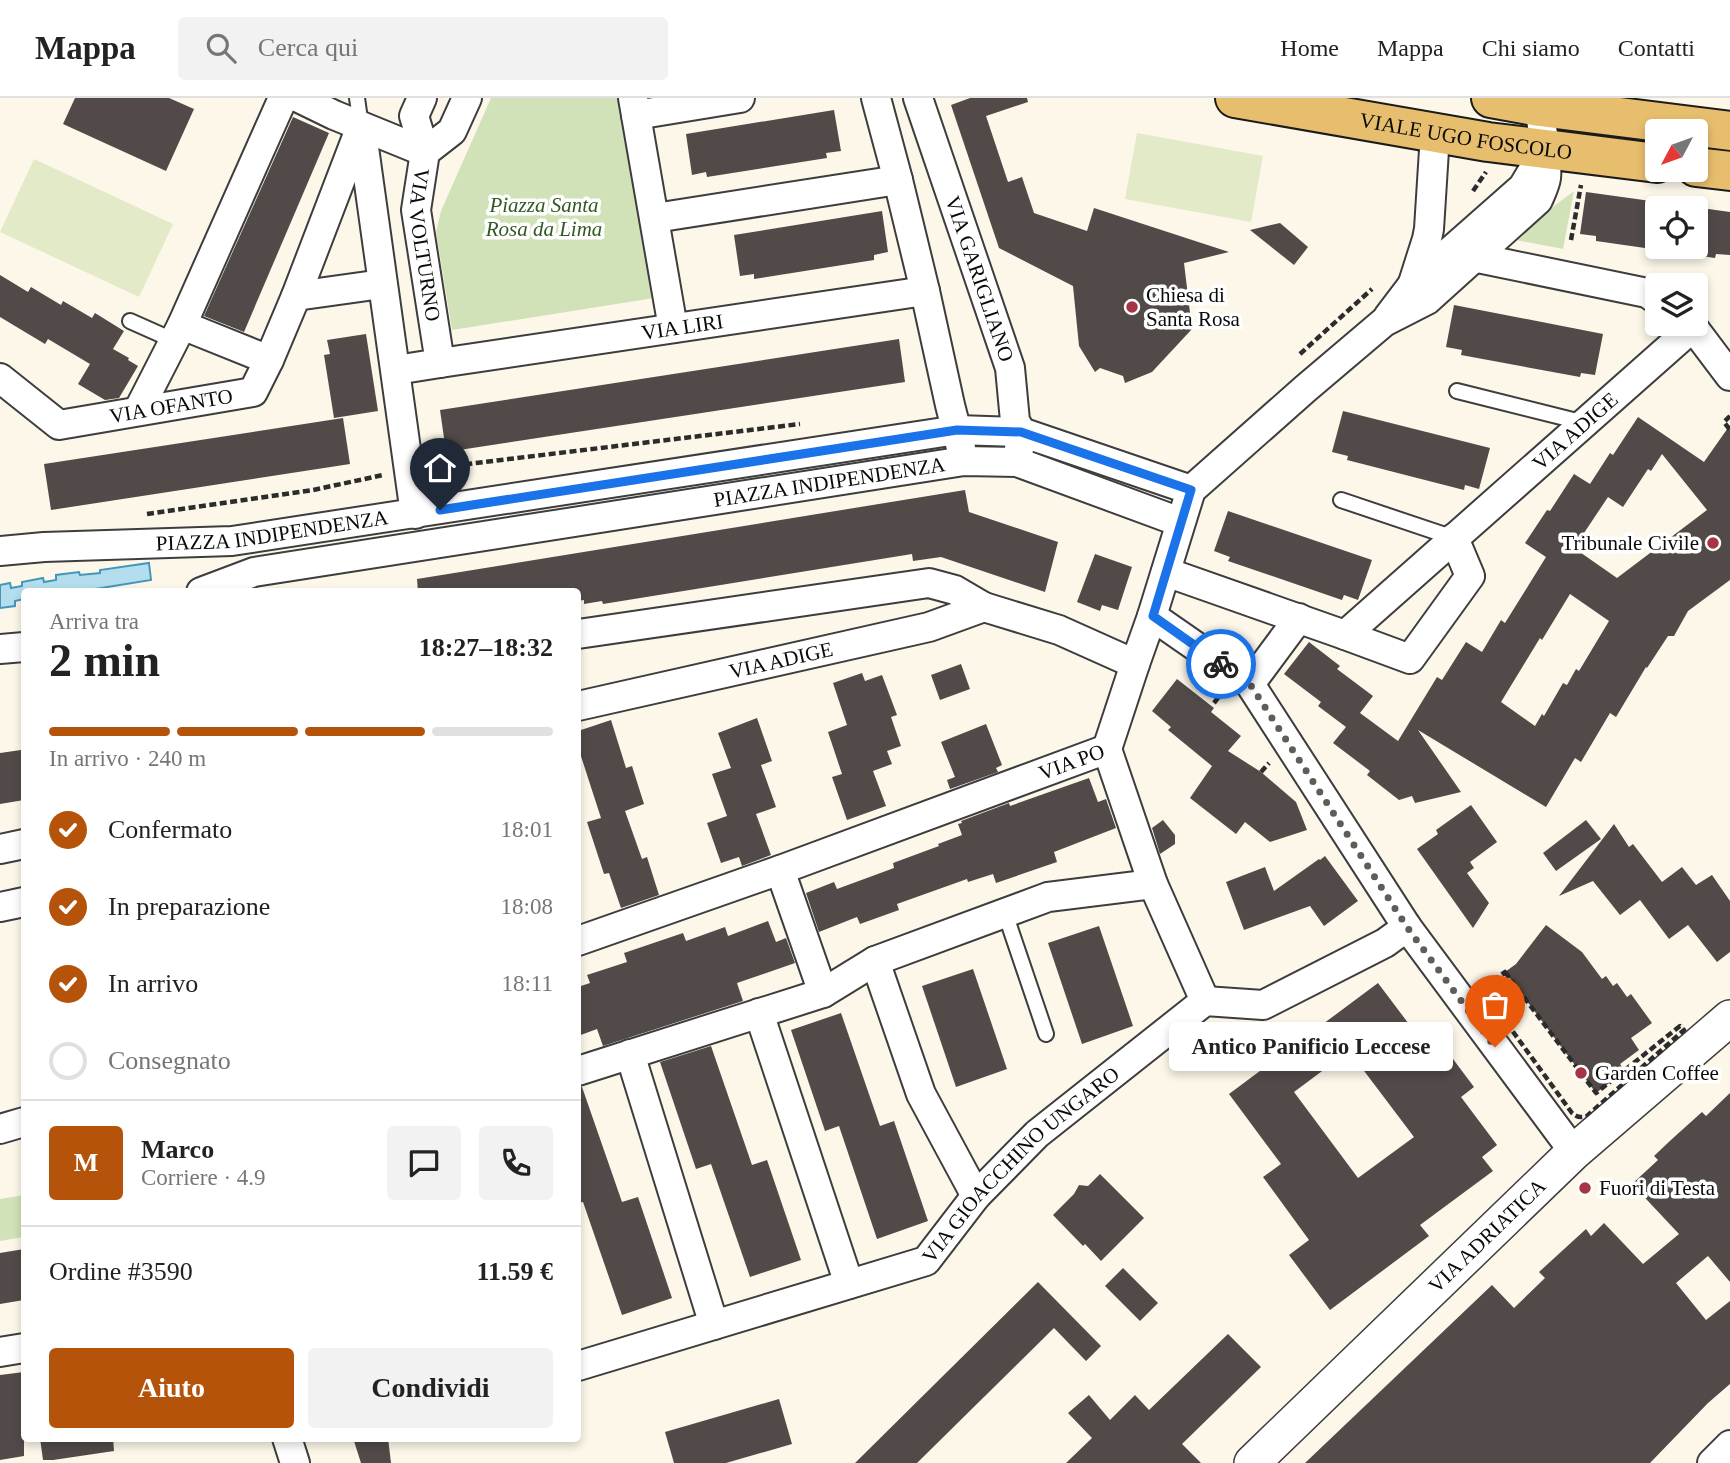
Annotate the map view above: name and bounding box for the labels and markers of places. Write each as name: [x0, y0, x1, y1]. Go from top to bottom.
place label: Chiesa di Santa Rosa: [1146, 283, 1241, 331]
marker: Chiesa di Santa Rosa: [1124, 299, 1140, 315]
pin: [410, 438, 470, 510]
place label: Tribunale Civile: [1562, 531, 1699, 555]
marker: Tribunale Civile: [1705, 535, 1721, 551]
pin: [1465, 975, 1525, 1047]
callout: Antico Panificio Leccese: [1170, 1023, 1453, 1072]
place label: Garden Coffee: [1595, 1061, 1719, 1085]
marker: Garden Coffee: [1573, 1065, 1589, 1081]
place label: Fuori di Testa: [1599, 1176, 1716, 1200]
marker: Fuori di Testa: [1577, 1180, 1593, 1196]

